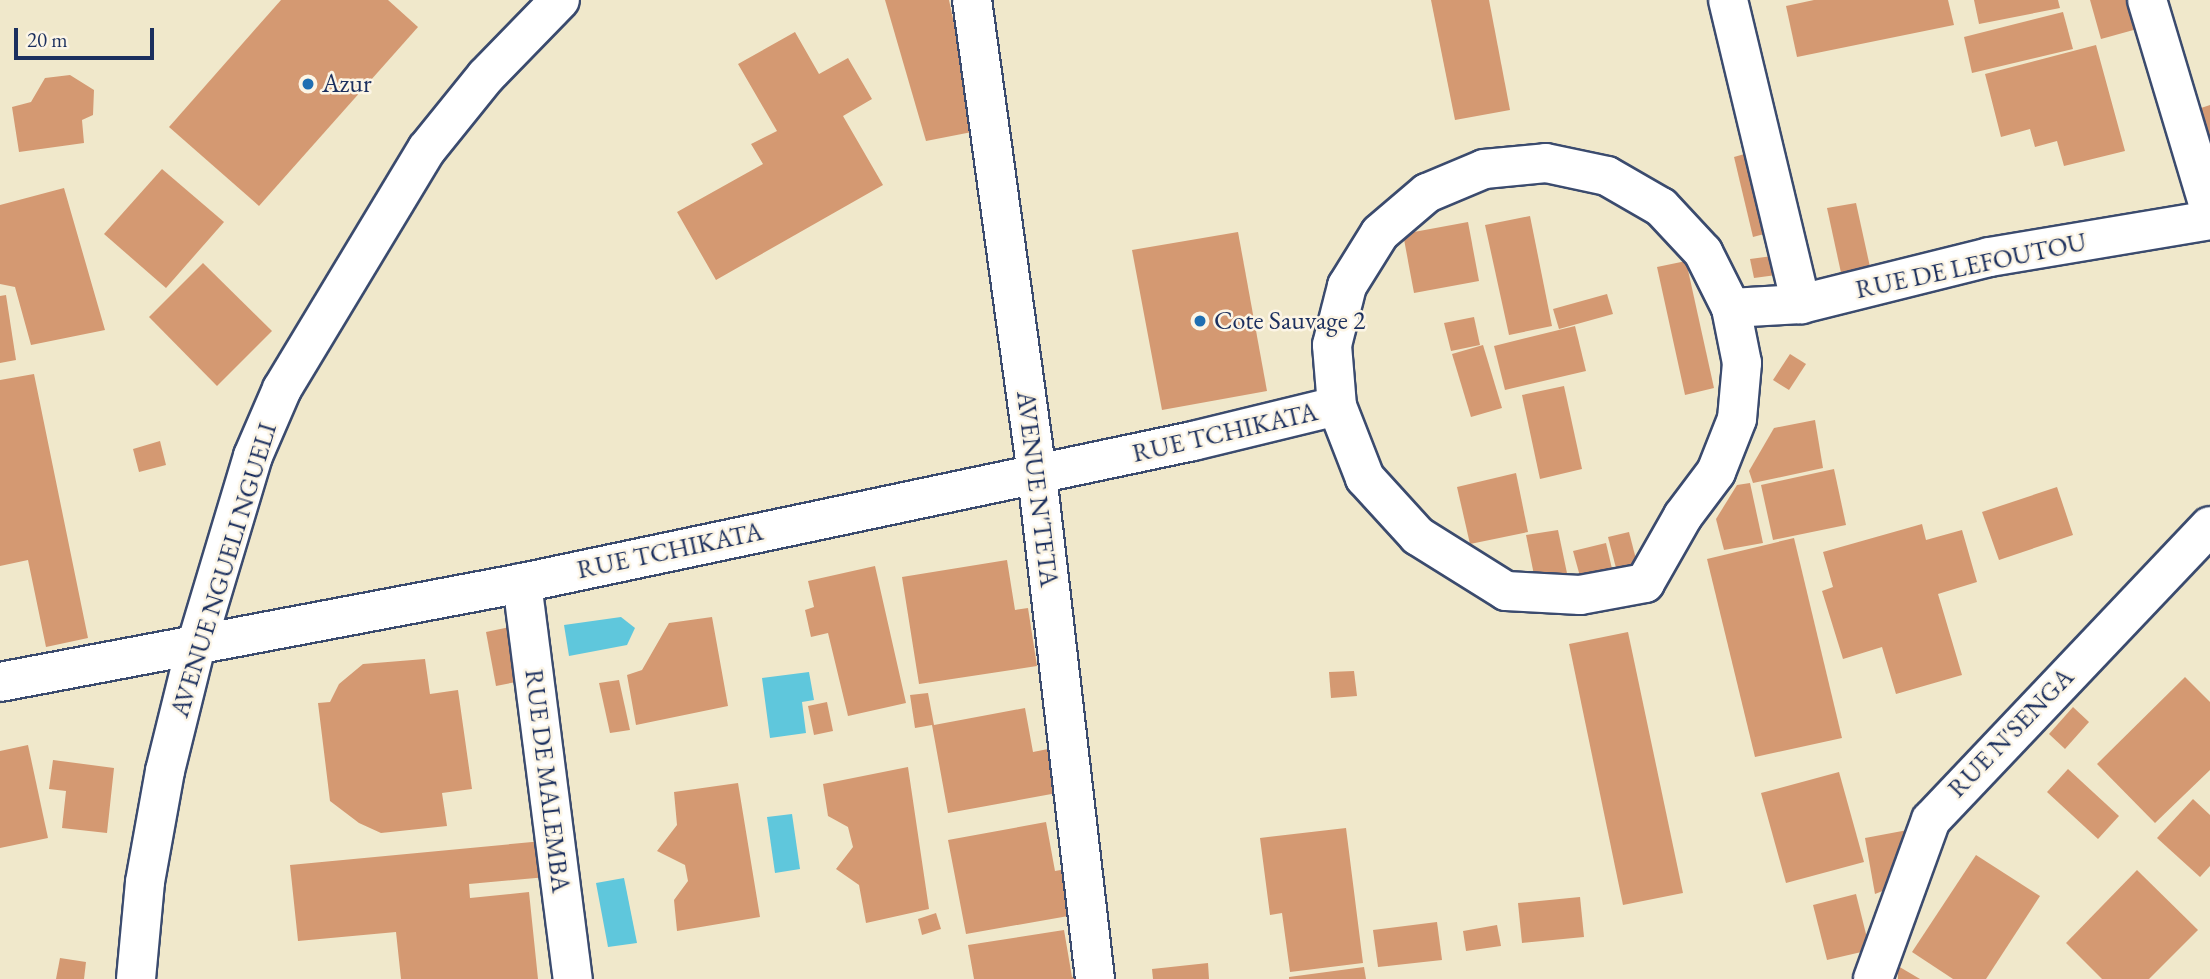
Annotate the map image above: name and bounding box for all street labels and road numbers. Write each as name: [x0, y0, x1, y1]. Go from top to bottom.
street label: RUE DE LEFOUTOU: [1853, 226, 2089, 306]
street label: AVENUE N'TETA: [1009, 389, 1065, 589]
street label: RUE TCHIKATA: [1129, 397, 1321, 469]
street label: AVENUE NGUELI NGUELI: [164, 419, 284, 721]
street label: RUE TCHIKATA: [574, 516, 766, 586]
street label: RUE N'SENGA: [1942, 662, 2080, 804]
street label: RUE DE MALEMBA: [518, 667, 576, 895]

